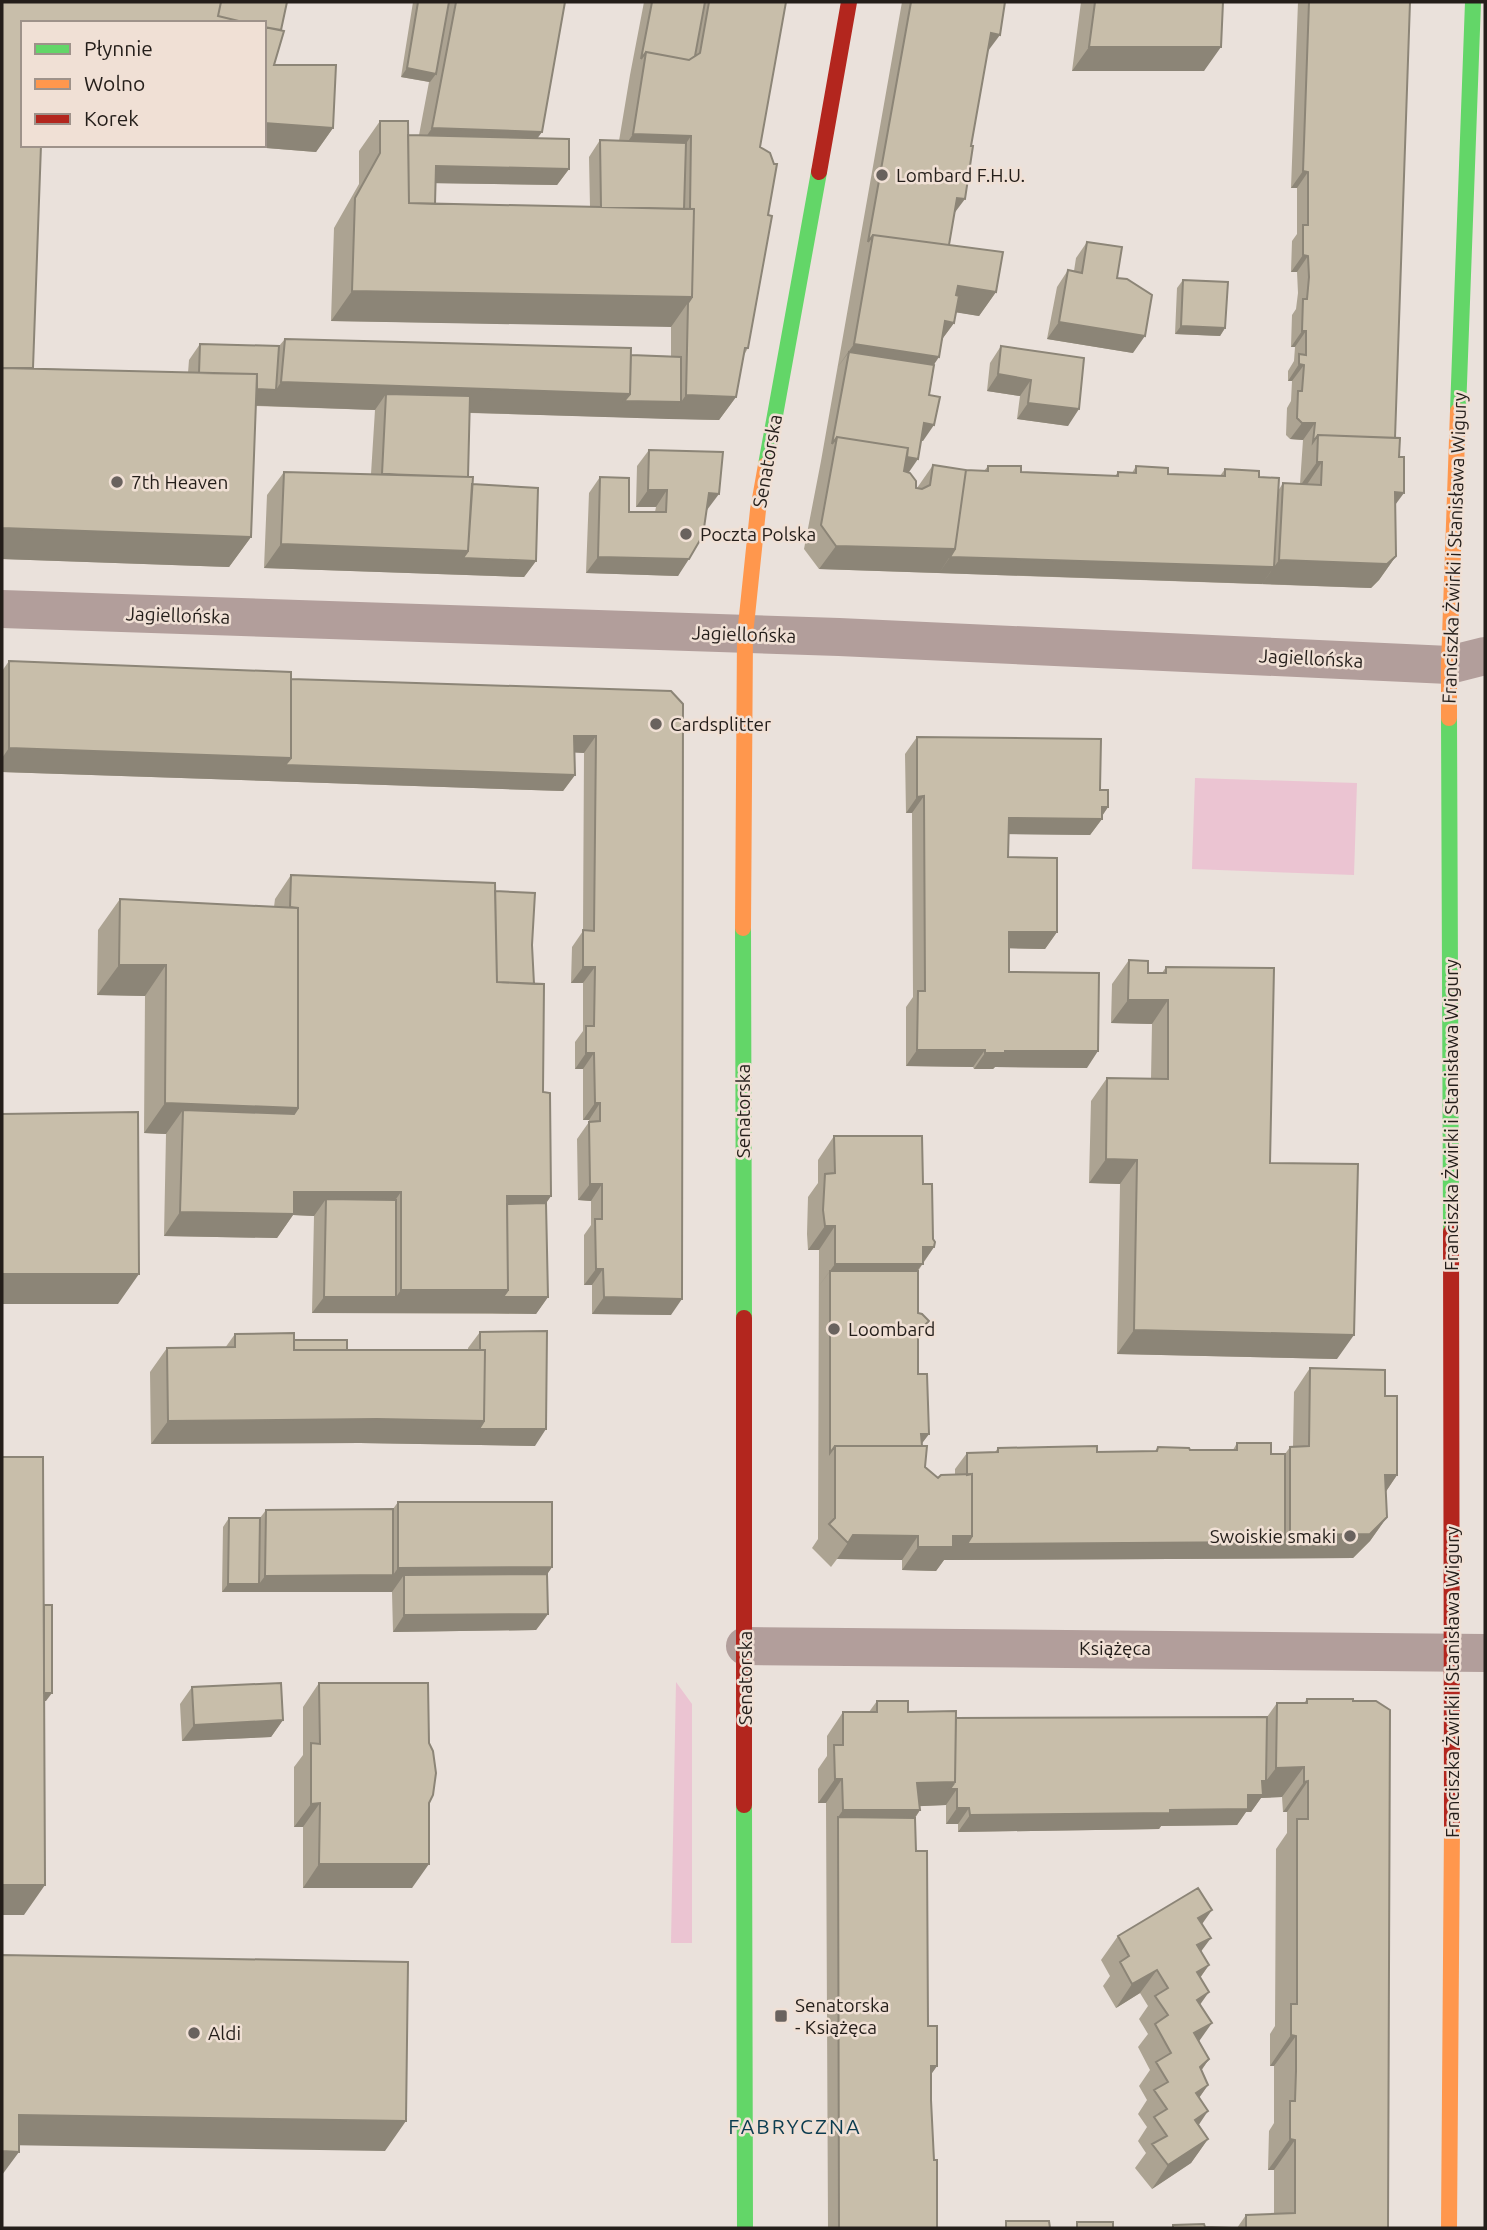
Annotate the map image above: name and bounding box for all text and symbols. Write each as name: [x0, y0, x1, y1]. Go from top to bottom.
legend: [21, 21, 266, 147]
text: Płynnie: [84, 36, 153, 60]
text: Wolno: [84, 71, 145, 95]
text: Korek: [84, 106, 139, 130]
place label: Lombard F.H.U.: [896, 164, 1025, 186]
marker: Lombard F.H.U.: [874, 167, 890, 183]
street label: Franciszka Żwirki i Stanisława Wigury: [1438, 392, 1470, 704]
street label: Senatorska: [748, 413, 786, 509]
place label: 7th Heaven: [131, 471, 228, 493]
marker: 7th Heaven: [109, 474, 125, 490]
place label: Poczta Polska: [700, 523, 816, 545]
marker: Poczta Polska: [678, 526, 694, 542]
street label: Jagiellońska: [125, 602, 231, 628]
street label: Jagiellońska: [691, 621, 797, 647]
street label: Jagiellońska: [1258, 644, 1364, 672]
place label: Cardsplitter: [670, 713, 771, 735]
marker: Cardsplitter: [648, 716, 664, 732]
street label: Franciszka Żwirki i Stanisława Wigury: [1440, 959, 1462, 1271]
street label: Senatorska: [732, 1064, 754, 1158]
place label: Loombard: [848, 1318, 935, 1340]
marker: Loombard: [826, 1321, 842, 1337]
place label: Swoiskie smaki: [1210, 1525, 1336, 1547]
street label: Franciszka Żwirki i Stanisława Wigury: [1441, 1526, 1463, 1838]
marker: Swoiskie smaki: [1342, 1528, 1358, 1544]
street label: Senatorska: [734, 1631, 756, 1725]
street label: Książęca: [1079, 1637, 1151, 1659]
place label: Senatorska - Książęca: [795, 1994, 889, 2038]
marker: Senatorska - Książęca: [773, 2008, 789, 2024]
place label: Aldi: [208, 2022, 241, 2044]
marker: Aldi: [186, 2025, 202, 2041]
district label: FABRYCZNA: [728, 2114, 862, 2138]

